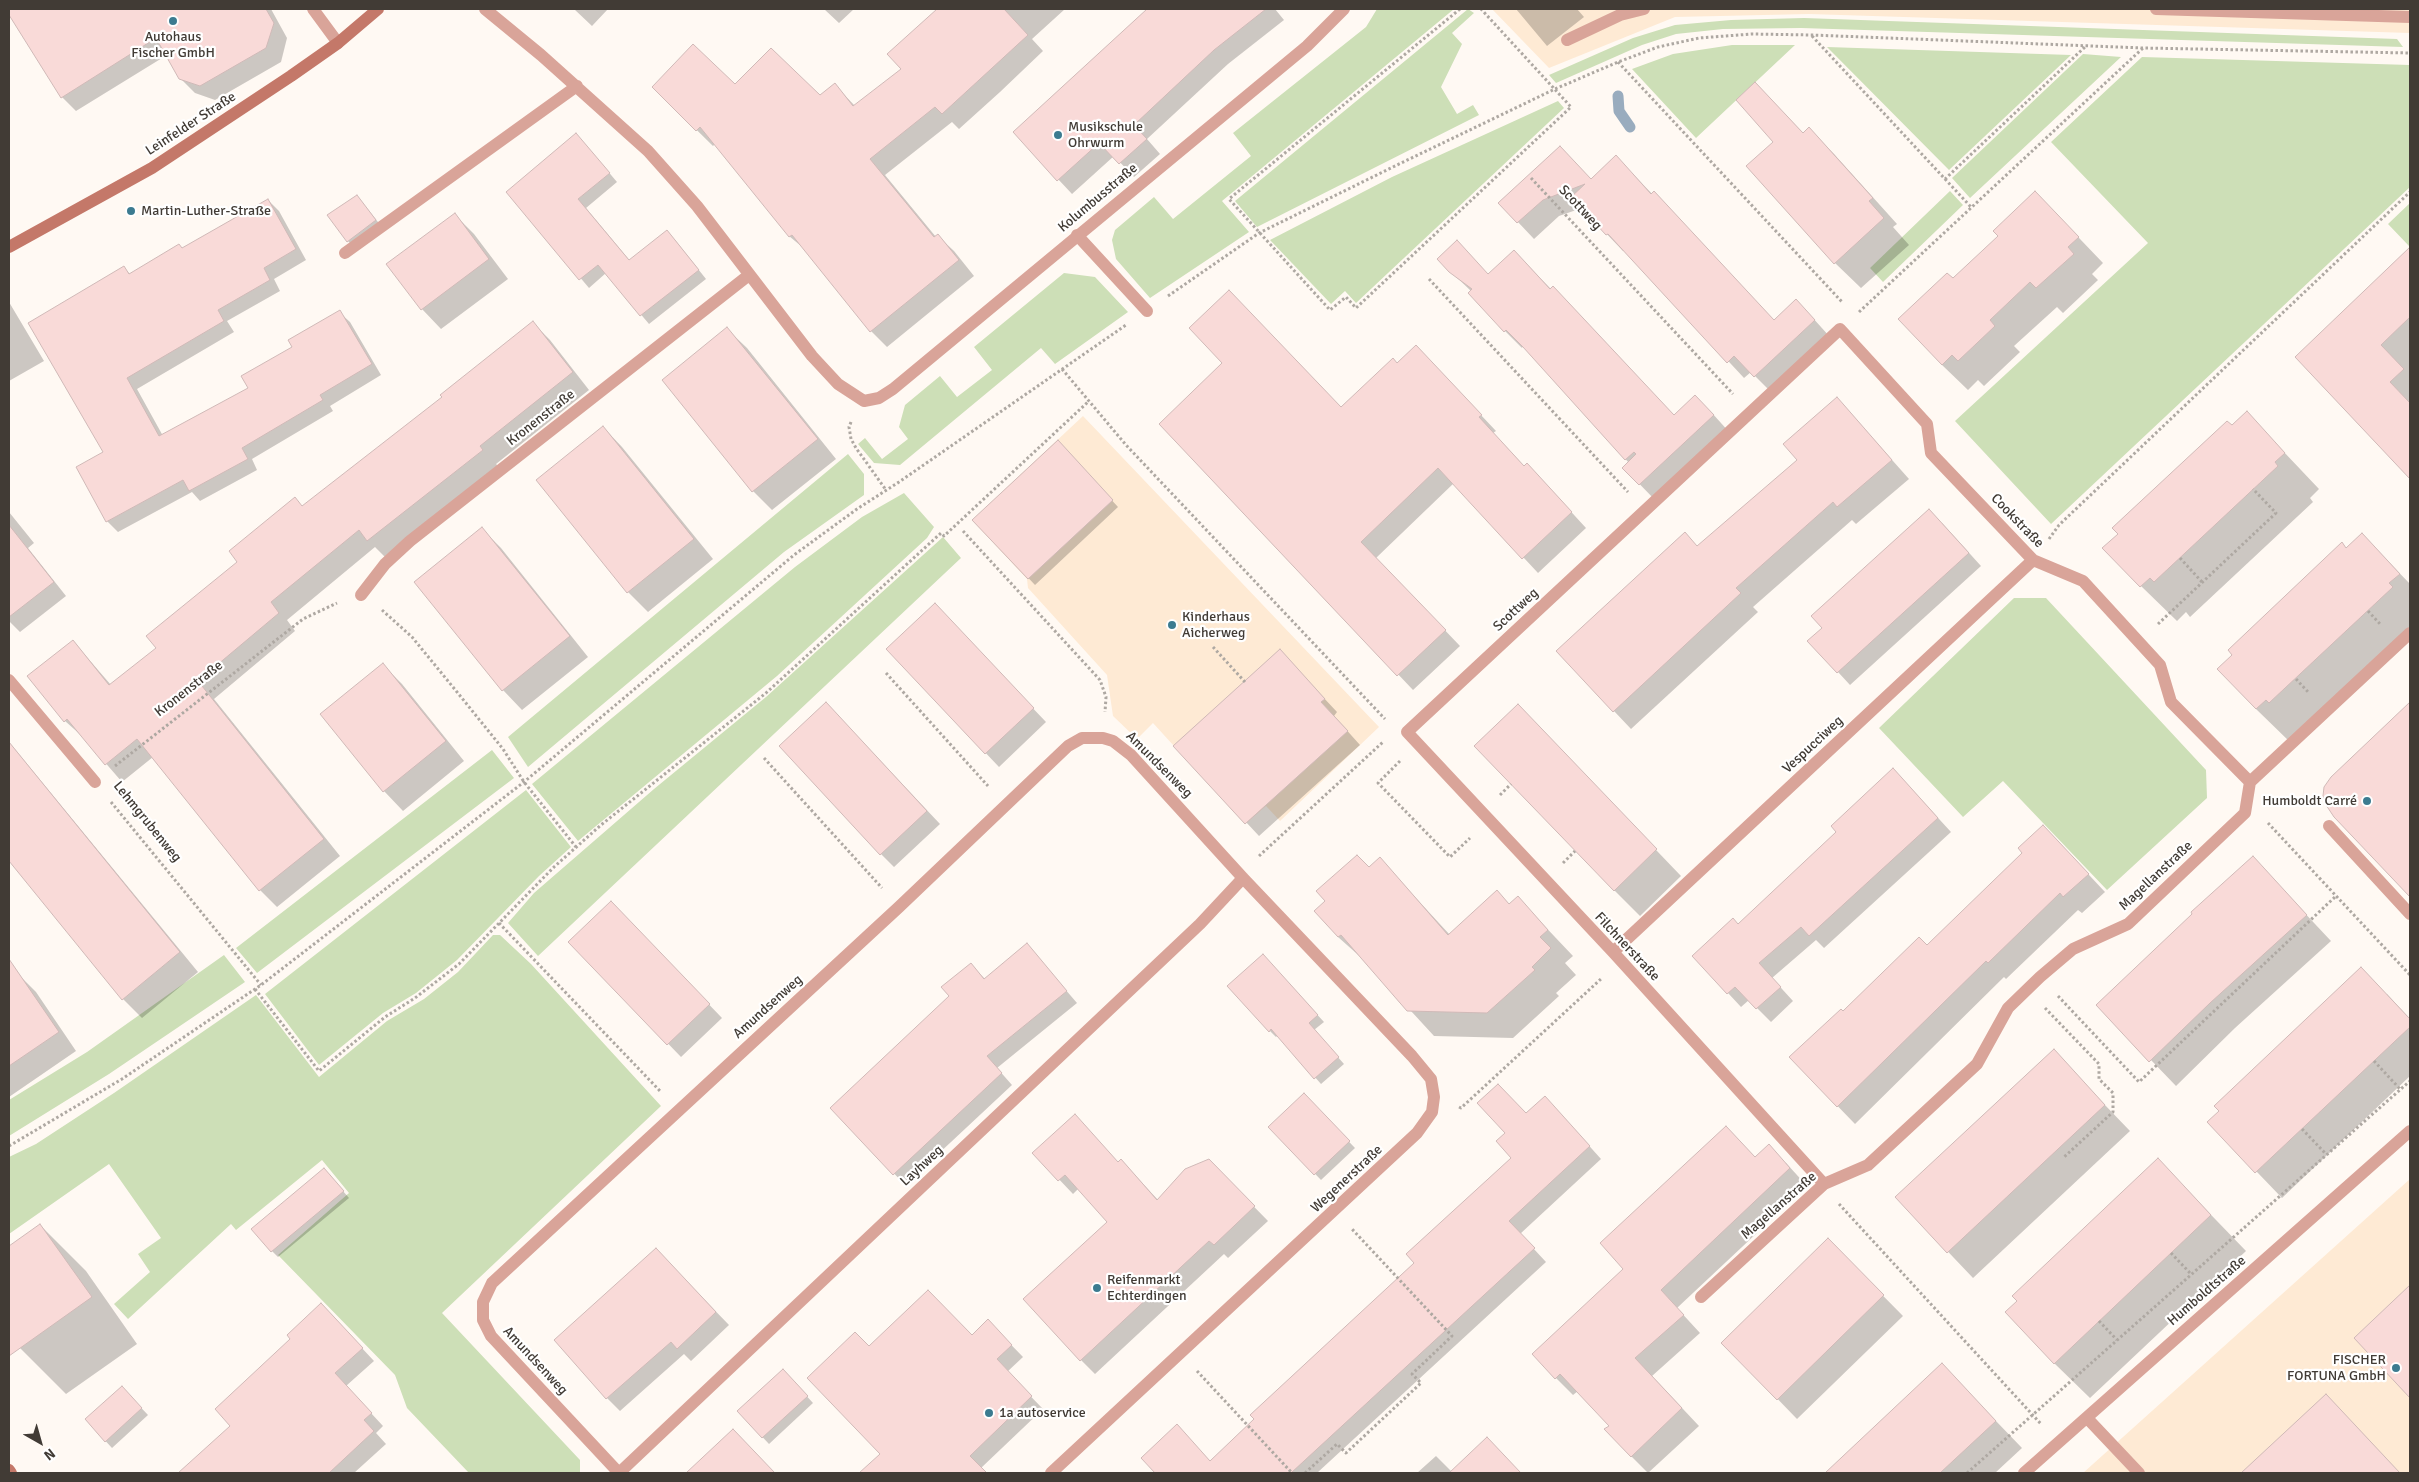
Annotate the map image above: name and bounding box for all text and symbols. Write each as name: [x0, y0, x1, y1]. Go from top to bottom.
marker: Autohaus Fischer GmbH: [167, 15, 179, 27]
place label: Autohaus Fischer GmbH: [131, 29, 215, 62]
street label: Leinfelder Straße: [143, 89, 239, 159]
place label: Musikschule Ohrwurm: [1068, 119, 1143, 152]
marker: Musikschule Ohrwurm: [1052, 129, 1064, 141]
street label: Kolumbusstraße: [1055, 160, 1141, 236]
street label: Scottweg: [1555, 182, 1605, 234]
place label: Martin-Luther-Straße: [141, 203, 271, 219]
marker: Martin-Luther-Straße: [125, 205, 137, 217]
street label: Kronenstraße: [504, 386, 578, 450]
street label: Cookstraße: [1987, 490, 2047, 552]
street label: Scottweg: [1490, 585, 1542, 635]
place label: Kinderhaus Aicherweg: [1182, 609, 1250, 642]
marker: Kinderhaus Aicherweg: [1166, 619, 1178, 631]
street label: Kronenstraße: [152, 657, 226, 721]
street label: Vespucciweg: [1779, 713, 1847, 777]
street label: Amundsenweg: [1122, 728, 1196, 802]
street label: Lehmgrubenweg: [109, 778, 185, 866]
place label: Humboldt Carré: [2262, 793, 2357, 809]
marker: Humboldt Carré: [2361, 795, 2373, 807]
street label: Magellanstraße: [2116, 838, 2196, 914]
street label: Filchnerstraße: [1591, 909, 1663, 985]
street label: Amundsenweg: [730, 972, 806, 1042]
street label: Layhweg: [897, 1142, 947, 1190]
street label: Wegenerstraße: [1308, 1142, 1386, 1216]
street label: Magellanstraße: [1738, 1169, 1820, 1243]
street label: Humboldtstraße: [2164, 1252, 2250, 1330]
place label: Reifenmarkt Echterdingen: [1107, 1272, 1187, 1304]
marker: Reifenmarkt Echterdingen: [1091, 1282, 1103, 1294]
street label: Amundsenweg: [499, 1323, 571, 1399]
place label: FISCHER FORTUNA GmbH: [2287, 1352, 2386, 1384]
marker: FISCHER FORTUNA GmbH: [2390, 1362, 2402, 1374]
place label: 1a autoservice: [999, 1405, 1086, 1421]
marker: 1a autoservice: [983, 1407, 995, 1419]
north arrow: [15, 1417, 65, 1467]
text: N: [40, 1445, 59, 1464]

